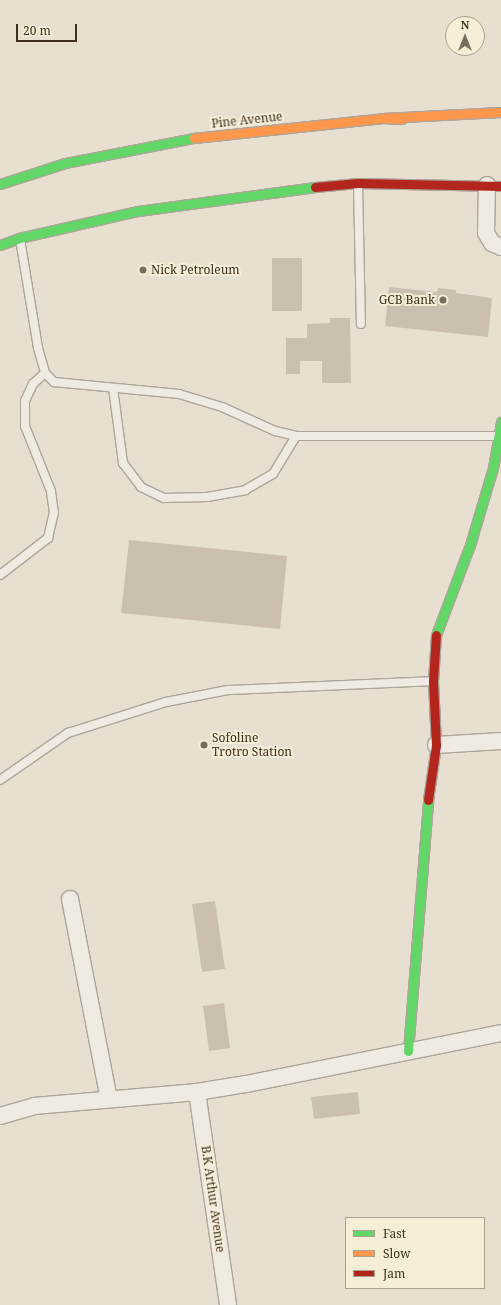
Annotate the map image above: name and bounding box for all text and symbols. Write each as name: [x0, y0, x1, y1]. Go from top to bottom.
scale bar: [18, 16, 79, 42]
north arrow: [445, 16, 485, 56]
text: N: [461, 17, 469, 32]
text: 20 m: [23, 22, 51, 39]
street label: Pine Avenue: [211, 109, 283, 131]
place label: Nick Petroleum: [151, 263, 240, 277]
marker: Nick Petroleum: [138, 265, 148, 275]
place label: GCB Bank: [379, 293, 435, 307]
marker: GCB Bank: [438, 295, 448, 305]
place label: Sofoline Trotro Station: [212, 731, 292, 759]
marker: Sofoline Trotro Station: [199, 740, 209, 750]
street label: B.K Arthur Avenue: [198, 1145, 228, 1253]
legend: [345, 1217, 485, 1289]
text: Fast: [383, 1225, 406, 1242]
text: Slow: [383, 1245, 411, 1262]
text: Jam: [383, 1265, 405, 1282]

